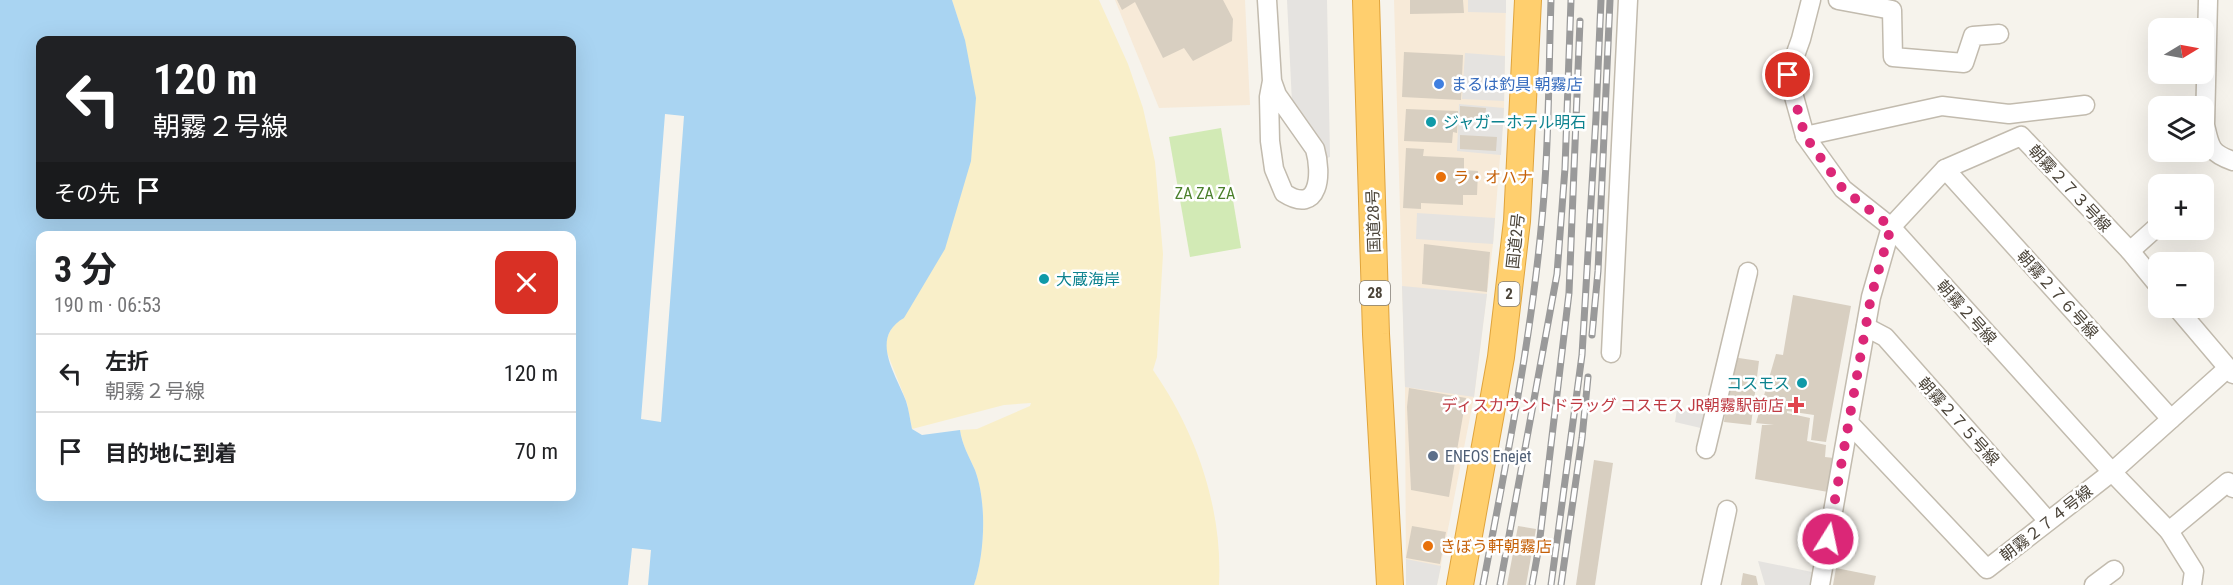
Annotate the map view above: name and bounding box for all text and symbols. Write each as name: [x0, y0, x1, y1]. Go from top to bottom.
north arrow: [2148, 18, 2214, 84]
map controls: [2148, 18, 2214, 318]
pin: [1762, 49, 1813, 100]
text: 120 m: [153, 55, 258, 104]
icon: arrive: [1771, 58, 1804, 91]
icon: left: [54, 60, 132, 138]
place label: まるは釣具 朝霧店: [1451, 75, 1583, 94]
marker: まるは釣具 朝霧店: [1432, 77, 1446, 91]
button: layers: [2148, 96, 2214, 162]
text: 朝霧２号線: [153, 111, 288, 143]
place label: ジャガーホテル明石: [1443, 113, 1586, 132]
marker: ジャガーホテル明石: [1424, 115, 1438, 129]
street label: 朝霧２７３号線: [2024, 141, 2115, 236]
place label: ラ・オハナ: [1453, 168, 1533, 187]
marker: ラ・オハナ: [1434, 170, 1448, 184]
icon: arrive: [132, 174, 165, 207]
button: +: [2148, 174, 2214, 240]
text: その先: [54, 181, 120, 206]
park label: ZA ZA ZA: [1175, 184, 1235, 203]
street label: 国道28号: [1363, 189, 1384, 253]
street label: 国道2号: [1503, 212, 1528, 270]
street label: 朝霧２７６号線: [2013, 246, 2102, 342]
text: 3 分: [54, 249, 117, 291]
button: close: [495, 251, 558, 314]
button: −: [2148, 252, 2214, 318]
place label: 大蔵海岸: [1056, 270, 1120, 289]
marker: 大蔵海岸: [1037, 272, 1051, 286]
street label: 朝霧２号線: [1933, 276, 2000, 348]
road number: 28: [1360, 281, 1390, 305]
road number: 2: [1498, 282, 1520, 306]
text: 190 m · 06:53: [54, 293, 161, 317]
text: 左折: [105, 349, 149, 374]
icon: left: [54, 357, 87, 390]
text: 120 m: [504, 361, 558, 386]
street label: 朝霧２７５号線: [1914, 373, 2003, 469]
place label: コスモス: [1726, 374, 1790, 393]
marker: コスモス: [1795, 376, 1809, 390]
text: 朝霧２号線: [105, 379, 205, 403]
place label: ディスカウントドラッグ コスモス JR朝霧駅前店: [1442, 396, 1784, 415]
marker: ディスカウントドラッグ コスモス JR朝霧駅前店: [1789, 398, 1803, 412]
icon: arrive: [54, 435, 87, 468]
text: 70 m: [515, 439, 558, 464]
text: 目的地に到着: [105, 441, 237, 466]
place label: ENEOS Enejet: [1445, 447, 1532, 466]
marker: ENEOS Enejet: [1426, 449, 1440, 463]
street label: 朝霧２７４号線: [1996, 481, 2096, 565]
position arrow: [1796, 507, 1860, 571]
place label: きぼう軒朝霧店: [1440, 537, 1552, 556]
marker: きぼう軒朝霧店: [1421, 539, 1435, 553]

